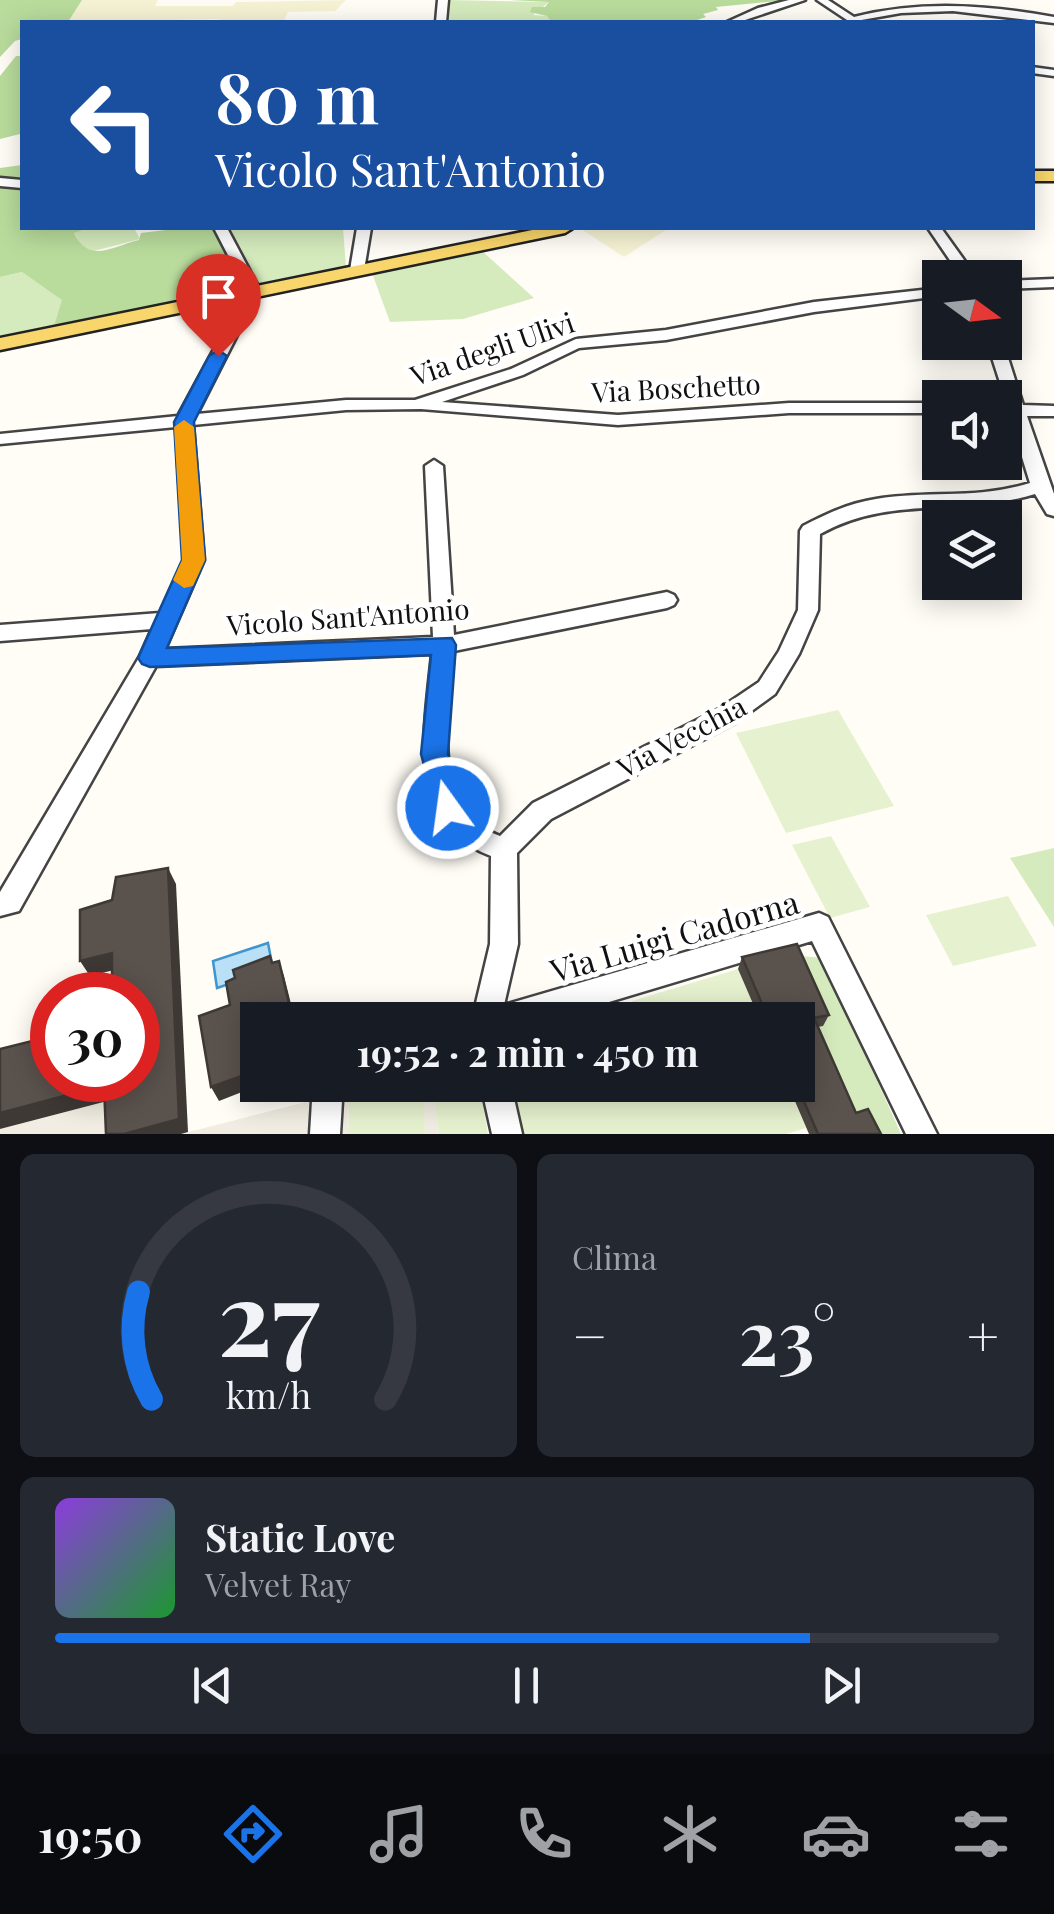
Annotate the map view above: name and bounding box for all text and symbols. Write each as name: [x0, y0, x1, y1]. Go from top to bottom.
text: 80 m: [215, 48, 379, 142]
icon: left: [50, 60, 180, 190]
text: Vicolo Sant'Antonio: [215, 138, 606, 198]
pin: [176, 254, 261, 357]
north arrow: [922, 260, 1022, 360]
map controls: [922, 260, 1022, 600]
icon: arrive: [191, 269, 246, 324]
street label: Via degli Ulivi: [404, 303, 579, 394]
street label: Via Boschetto: [590, 364, 761, 410]
button: sound: [922, 380, 1022, 480]
button: layers: [922, 500, 1022, 600]
street label: Vicolo Sant'Antonio: [224, 589, 471, 643]
street label: Via Vecchia: [609, 687, 752, 786]
position arrow: [396, 756, 500, 860]
street label: Via Luigi Cadorna: [544, 879, 803, 991]
speed limit sign: 30: [30, 972, 160, 1102]
text: 19:52 · 2 min · 450 m: [356, 1026, 699, 1077]
text: Clima: [572, 1235, 657, 1278]
text: 27: [218, 1244, 320, 1383]
text: 23°: [739, 1284, 836, 1384]
text: −: [572, 1297, 608, 1371]
text: +: [967, 1297, 999, 1371]
text: km/h: [226, 1370, 311, 1418]
text: Static Love: [205, 1511, 395, 1562]
text: Velvet Ray: [205, 1562, 352, 1605]
icon: previous: [185, 1658, 240, 1713]
icon: pause: [499, 1658, 554, 1713]
icon: next: [814, 1658, 869, 1713]
icon: directions: [218, 1799, 288, 1869]
icon: music: [364, 1799, 434, 1869]
icon: phone: [509, 1799, 579, 1869]
icon: climate: [655, 1799, 725, 1869]
icon: car: [801, 1799, 871, 1869]
icon: filters: [946, 1799, 1016, 1869]
text: 19:50: [38, 1804, 143, 1864]

